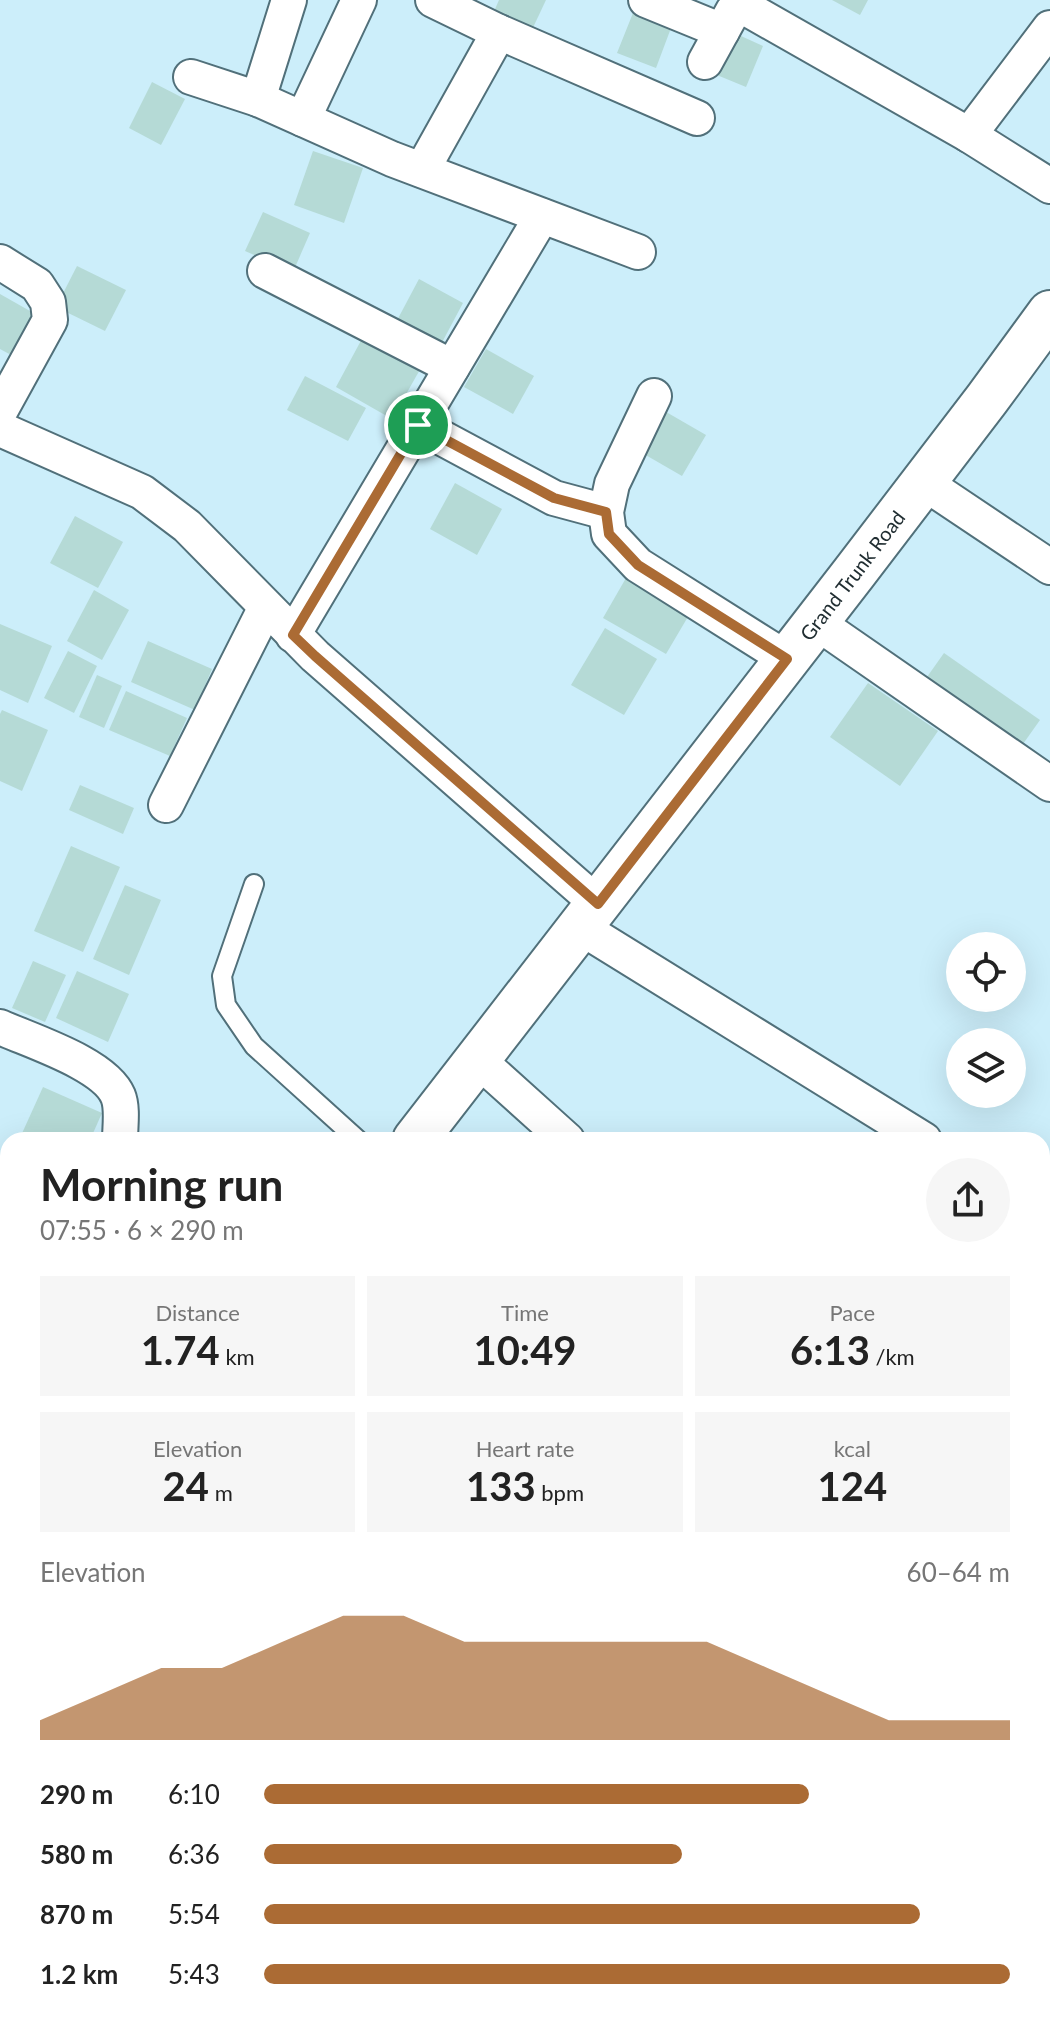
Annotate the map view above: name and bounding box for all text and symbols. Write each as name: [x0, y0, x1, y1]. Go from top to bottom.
pin: [384, 391, 452, 459]
icon: arrive: [396, 403, 440, 447]
street label: Grand Trunk Road: [794, 506, 909, 645]
map controls: [946, 932, 1026, 1108]
button: locate: [946, 932, 1026, 1012]
button: layers: [946, 1028, 1026, 1108]
text: Morning run: [40, 1158, 283, 1210]
button: share: [926, 1158, 1010, 1242]
text: 07:55 · 6 × 290 m: [40, 1214, 244, 1246]
text: Distance: [155, 1299, 240, 1326]
text: Time: [501, 1299, 549, 1326]
text: Pace: [829, 1299, 875, 1326]
text: 1.74: [141, 1326, 220, 1374]
text: 10:49: [473, 1326, 577, 1374]
text: 6:13: [790, 1326, 870, 1374]
text: km: [220, 1343, 255, 1370]
text: /km: [870, 1343, 915, 1370]
text: Elevation: [153, 1435, 242, 1462]
text: Heart rate: [476, 1435, 574, 1462]
text: kcal: [834, 1435, 871, 1462]
text: 24: [163, 1462, 209, 1510]
text: 133: [466, 1462, 536, 1510]
text: 124: [818, 1462, 887, 1510]
text: m: [209, 1479, 233, 1506]
text: bpm: [536, 1479, 584, 1506]
text: Elevation: [40, 1556, 146, 1588]
text: 60–64 m: [907, 1556, 1010, 1588]
text: 290 m: [40, 1778, 113, 1810]
text: 6:10: [168, 1778, 220, 1810]
text: 580 m: [40, 1838, 113, 1870]
text: 6:36: [168, 1838, 220, 1870]
text: 870 m: [40, 1898, 113, 1930]
text: 5:54: [168, 1898, 220, 1930]
text: 1.2 km: [40, 1958, 118, 1990]
text: 5:43: [168, 1958, 220, 1990]

